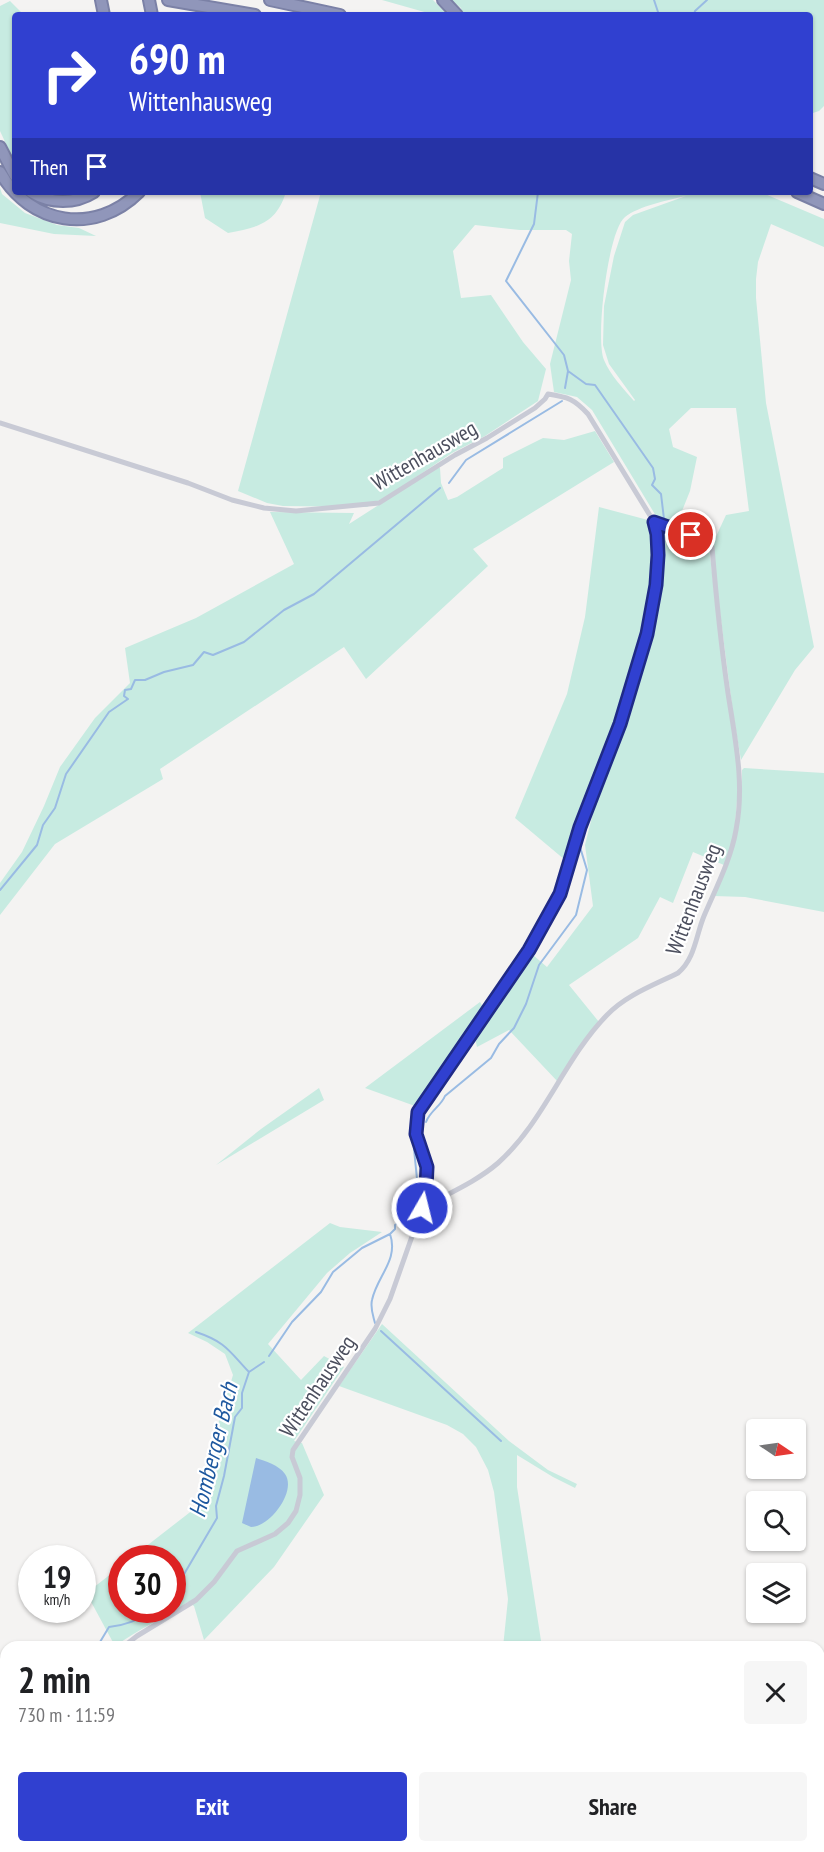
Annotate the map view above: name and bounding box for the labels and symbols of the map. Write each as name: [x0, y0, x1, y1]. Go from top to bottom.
street label: Wittenhausweg: [366, 414, 482, 496]
pin: [665, 509, 716, 560]
street label: Wittenhausweg: [659, 839, 727, 959]
position arrow: [390, 1176, 454, 1240]
street label: Wittenhausweg: [273, 1330, 361, 1442]
water label: Homberger Bach: [181, 1378, 245, 1521]
north arrow: [746, 1419, 806, 1479]
speed limit sign: 30: [108, 1545, 186, 1623]

